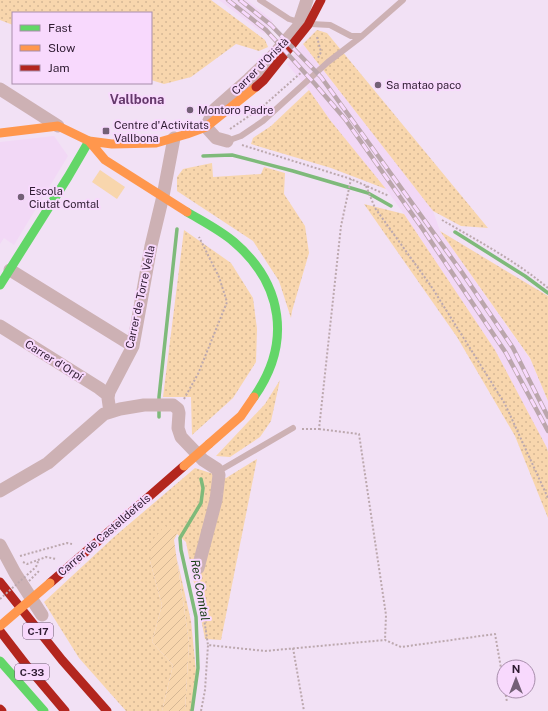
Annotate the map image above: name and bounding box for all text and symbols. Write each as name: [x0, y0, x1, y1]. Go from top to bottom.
legend: [12, 12, 152, 84]
text: Fast: [48, 21, 73, 35]
street label: Carrer d'Oristà: [229, 35, 291, 97]
text: Slow: [48, 41, 76, 55]
text: Jam: [48, 61, 70, 75]
place label: Sa matao paco: [386, 79, 461, 91]
marker: Sa matao paco: [373, 80, 383, 90]
district label: Vallbona: [110, 92, 164, 107]
place label: Montoro Padre: [198, 104, 273, 116]
marker: Montoro Padre: [185, 105, 195, 115]
place label: Centre d'Activitats Vallbona: [114, 119, 209, 144]
marker: Centre d'Activitats Vallbona: [101, 126, 111, 136]
place label: Escola Ciutat Comtal: [29, 185, 99, 210]
marker: Escola Ciutat Comtal: [16, 192, 26, 202]
street label: Carrer de Torre Vella: [123, 244, 157, 350]
street label: Carrer d'Orpí: [23, 337, 85, 383]
street label: Carrer de Castelldefels: [56, 492, 153, 578]
water label: Rec Comtal: [188, 558, 212, 622]
road number: C-17: [23, 623, 53, 639]
north arrow: [496, 659, 536, 699]
text: N: [512, 663, 520, 675]
road number: C-33: [15, 664, 49, 680]

